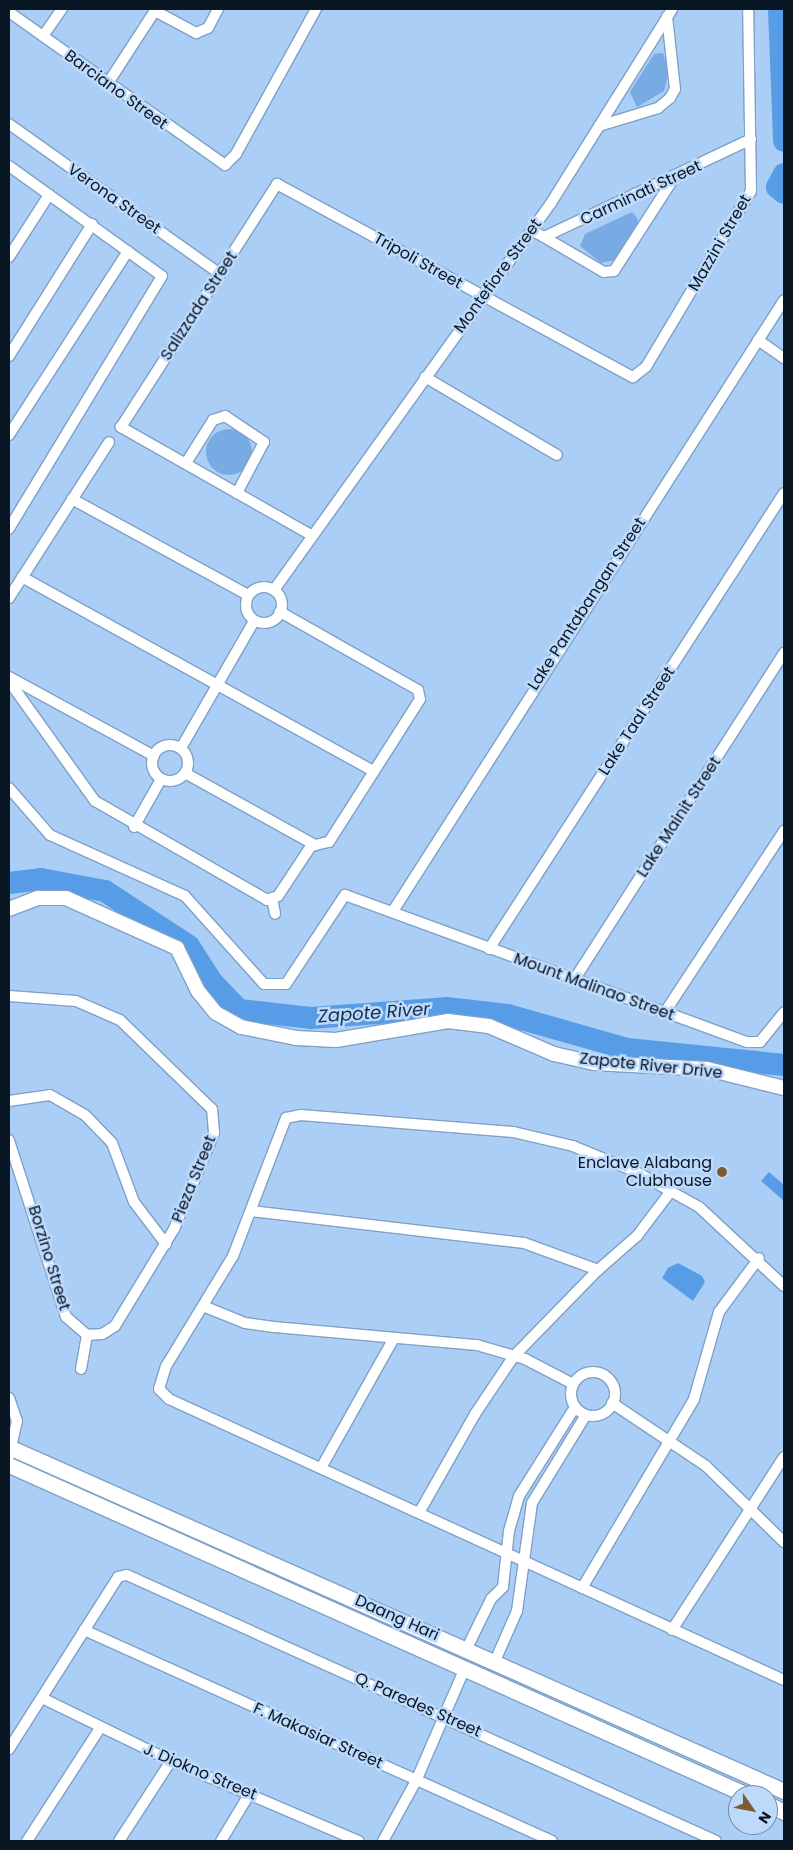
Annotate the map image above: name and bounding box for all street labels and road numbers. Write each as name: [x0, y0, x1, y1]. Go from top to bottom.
street label: Barciano Street: [61, 46, 171, 134]
street label: Carminati Street: [577, 157, 705, 229]
street label: Verona Street: [64, 160, 164, 238]
street label: Mazzini Street: [685, 191, 755, 295]
street label: Montefiore Street: [450, 215, 546, 337]
street label: Tripoli Street: [370, 229, 466, 293]
street label: Salizzada Street: [157, 248, 241, 364]
street label: Lake Pantabangan Street: [524, 514, 650, 694]
street label: Lake Taal Street: [595, 663, 679, 779]
street label: Lake Mainit Street: [633, 753, 725, 881]
street label: Mount Malinao Street: [511, 949, 677, 1025]
street label: Zapote River Drive: [579, 1049, 723, 1083]
street label: Pieza Street: [168, 1133, 220, 1225]
street label: Borzino Street: [24, 1203, 74, 1313]
street label: Daang Hari: [352, 1591, 442, 1645]
street label: Q. Paredes Street: [352, 1668, 484, 1742]
street label: F. Makasiar Street: [250, 1699, 386, 1773]
street label: J. Diokno Street: [140, 1739, 260, 1805]

